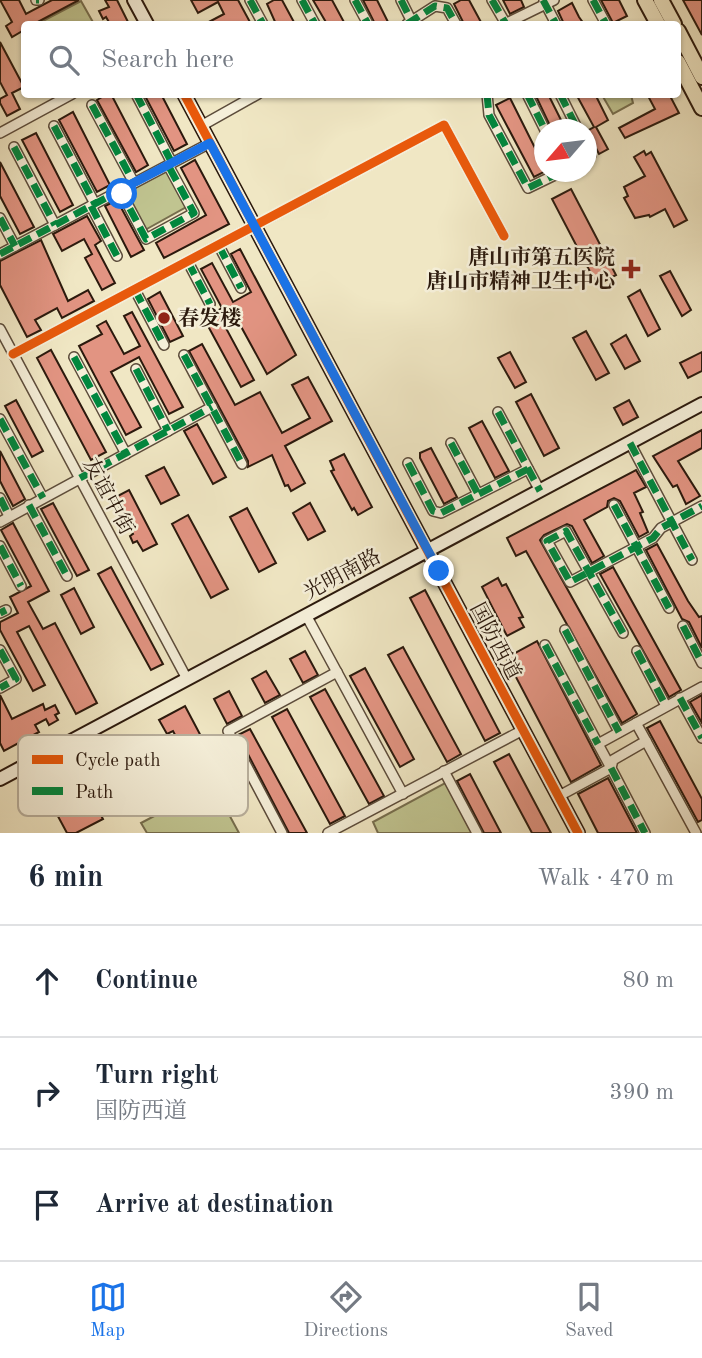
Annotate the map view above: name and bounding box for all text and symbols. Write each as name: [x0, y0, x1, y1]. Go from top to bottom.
search box: [21, 21, 681, 98]
icon: search: [45, 41, 83, 79]
text: Search here: [101, 47, 234, 73]
north arrow: [534, 119, 597, 182]
route start: [106, 178, 137, 209]
place label: 唐山市第五医院 唐山市精神卫生中心: [426, 245, 615, 293]
marker: 唐山市第五医院 唐山市精神卫生中心: [621, 259, 641, 279]
place label: 春发楼: [178, 307, 241, 330]
marker: 春发楼: [156, 310, 172, 326]
street label: 友谊中街: [79, 453, 139, 539]
street label: 光明南路: [300, 545, 385, 604]
route end: [423, 555, 454, 586]
street label: 国防西道: [466, 599, 525, 684]
legend: [18, 735, 248, 816]
text: Cycle path: [75, 752, 161, 771]
text: Path: [75, 784, 113, 803]
text: 6 min: [28, 863, 103, 893]
text: Walk · 470 m: [538, 867, 674, 890]
icon: ahead: [28, 962, 66, 1000]
text: Continue: [95, 968, 198, 994]
text: 80 m: [623, 969, 674, 992]
text: Turn right: [95, 1063, 218, 1089]
icon: right: [28, 1074, 66, 1112]
text: 390 m: [609, 1081, 674, 1104]
text: 国防西道: [95, 1100, 187, 1123]
icon: arrive: [28, 1186, 66, 1224]
text: Arrive at destination: [95, 1192, 334, 1218]
tab: Map: [89, 1278, 127, 1343]
tab: Directions: [304, 1278, 388, 1343]
tab: Saved: [565, 1278, 613, 1343]

